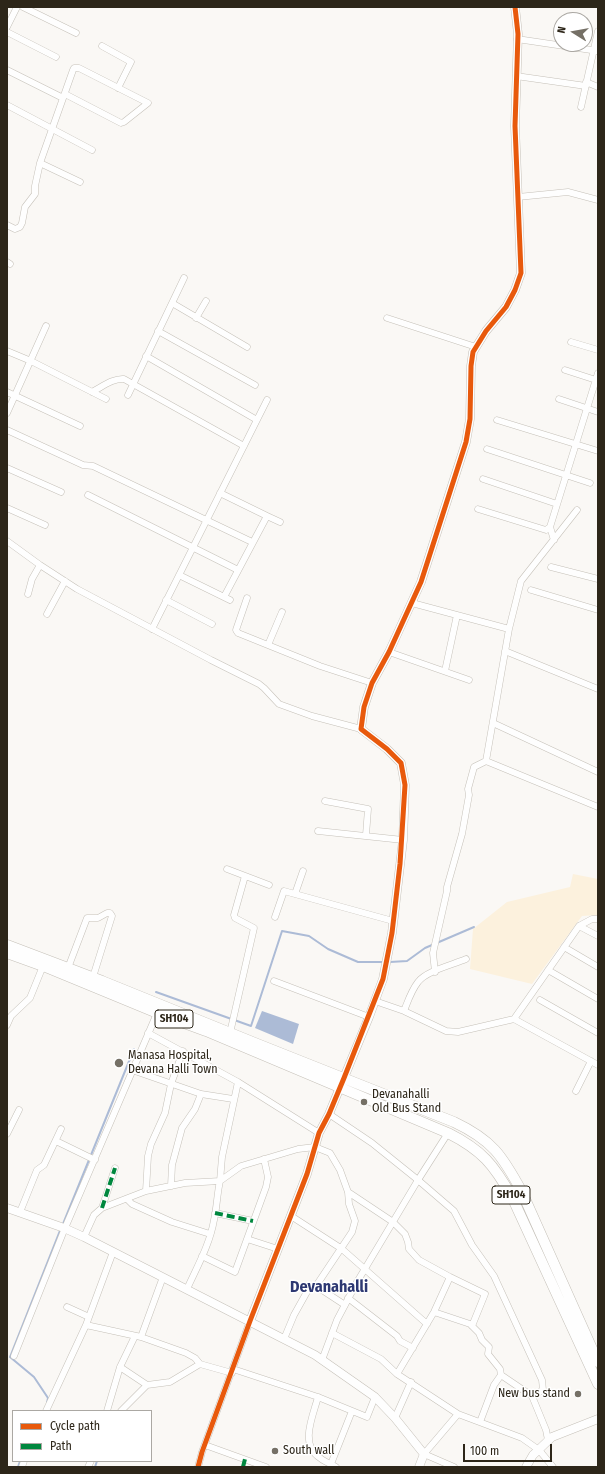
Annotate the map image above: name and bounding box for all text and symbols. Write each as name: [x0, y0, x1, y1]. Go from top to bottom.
north arrow: [553, 12, 593, 52]
text: N: [555, 25, 569, 34]
road number: SH104: [155, 1010, 193, 1028]
place label: Manasa Hospital, Devana Halli Town: [128, 1049, 218, 1077]
marker: Manasa Hospital, Devana Halli Town: [113, 1057, 125, 1069]
place label: Devanahalli Old Bus Stand: [372, 1088, 441, 1116]
marker: Devanahalli Old Bus Stand: [359, 1097, 369, 1107]
road number: SH104: [492, 1186, 530, 1204]
district label: Devanahalli: [290, 1278, 368, 1298]
place label: New bus stand: [498, 1387, 570, 1401]
marker: New bus stand: [573, 1389, 583, 1399]
legend: [12, 1410, 152, 1462]
text: Cycle path: [50, 1419, 100, 1433]
scale bar: [465, 1436, 554, 1462]
text: Path: [50, 1439, 72, 1453]
place label: South wall: [283, 1444, 334, 1458]
text: 100 m: [470, 1444, 499, 1458]
marker: South wall: [270, 1446, 280, 1456]

